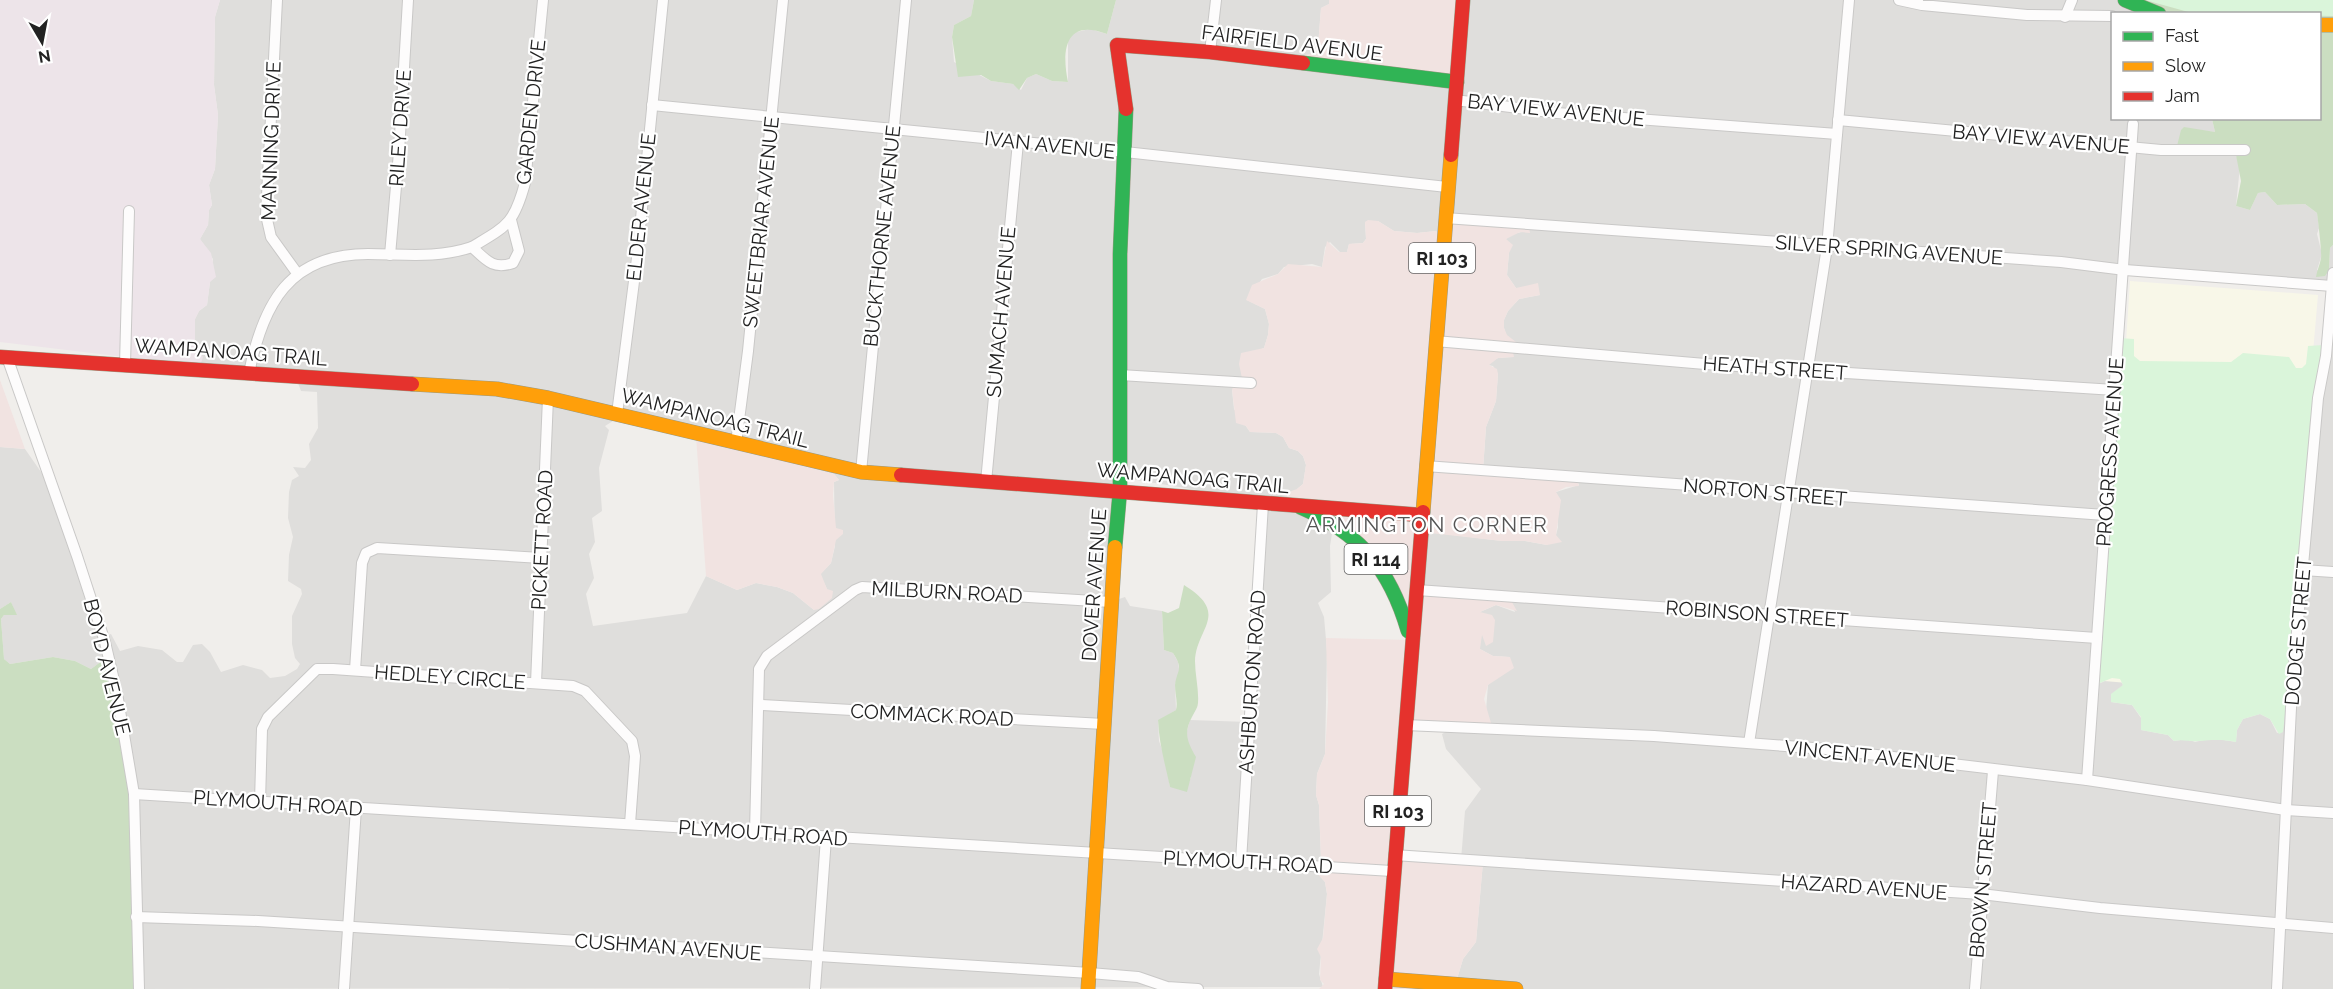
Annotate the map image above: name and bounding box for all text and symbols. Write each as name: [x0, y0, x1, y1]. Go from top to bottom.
north arrow: [12, 12, 72, 72]
legend: [2111, 12, 2321, 120]
street label: FAIRFIELD AVENUE: [1200, 20, 1384, 66]
text: Fast: [2165, 25, 2199, 46]
street label: GARDEN DRIVE: [511, 38, 551, 186]
text: N: [37, 46, 52, 67]
text: Slow: [2165, 55, 2206, 76]
street label: MANNING DRIVE: [256, 61, 286, 221]
street label: RILEY DRIVE: [384, 69, 416, 187]
text: Jam: [2165, 85, 2200, 106]
street label: BAY VIEW AVENUE: [1466, 89, 1646, 131]
street label: SWEETBRIAR AVENUE: [738, 115, 784, 329]
street label: BAY VIEW AVENUE: [1951, 119, 2131, 159]
street label: BUCKTHORNE AVENUE: [858, 124, 906, 348]
street label: IVAN AVENUE: [983, 126, 1117, 164]
street label: ELDER AVENUE: [621, 132, 661, 282]
street label: SUMACH AVENUE: [982, 225, 1020, 399]
street label: SILVER SPRING AVENUE: [1774, 230, 2004, 270]
road number: RI 103: [1409, 243, 1475, 273]
street label: WAMPANOAG TRAIL: [134, 333, 328, 371]
street label: HEATH STREET: [1702, 351, 1848, 385]
street label: PROGRESS AVENUE: [2091, 357, 2129, 547]
street label: WAMPANOAG TRAIL: [619, 383, 812, 453]
street label: WAMPANOAG TRAIL: [1096, 458, 1290, 498]
street label: PICKETT ROAD: [526, 469, 558, 611]
street label: NORTON STREET: [1682, 473, 1848, 511]
street label: DOVER AVENUE: [1077, 508, 1111, 662]
district label: ARMINGTON CORNER: [1306, 512, 1548, 537]
road number: RI 114: [1344, 544, 1408, 574]
street label: DODGE STREET: [2280, 556, 2316, 706]
street label: MILBURN ROAD: [871, 576, 1023, 608]
street label: ASHBURTON ROAD: [1234, 589, 1270, 775]
street label: BOYD AVENUE: [78, 596, 136, 738]
street label: ROBINSON STREET: [1665, 596, 1849, 632]
street label: HEDLEY CIRCLE: [373, 660, 527, 694]
street label: COMMACK ROAD: [850, 699, 1014, 731]
street label: VINCENT AVENUE: [1783, 735, 1957, 777]
street label: PLYMOUTH ROAD: [192, 785, 364, 821]
road number: RI 103: [1365, 796, 1431, 826]
street label: BROWN STREET: [1964, 801, 2002, 959]
street label: PLYMOUTH ROAD: [677, 815, 849, 851]
street label: PLYMOUTH ROAD: [1162, 846, 1334, 878]
street label: HAZARD AVENUE: [1780, 869, 1948, 905]
street label: CUSHMAN AVENUE: [574, 928, 762, 966]

